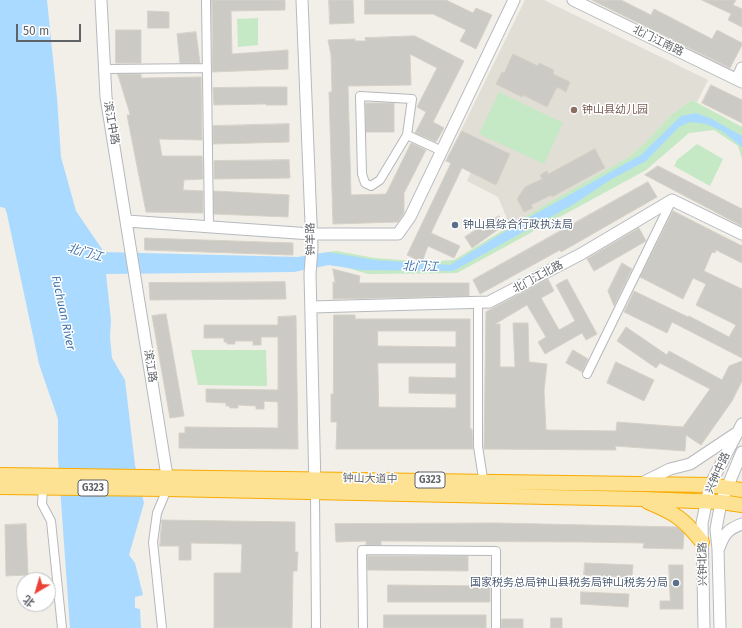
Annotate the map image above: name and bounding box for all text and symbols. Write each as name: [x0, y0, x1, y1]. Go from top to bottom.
scale bar: [18, 16, 83, 42]
street label: 北门江南路: [630, 23, 686, 59]
text: 50 m: [23, 24, 49, 38]
street label: 滨江中路: [101, 100, 121, 146]
place label: 钟山县幼儿园: [582, 103, 648, 117]
marker: 钟山县幼儿园: [569, 105, 579, 115]
place label: 钟山县综合行政执法局: [463, 218, 573, 232]
marker: 钟山县综合行政执法局: [450, 220, 460, 230]
street label: 钟羊路: [304, 222, 318, 256]
water label: 北门江: [66, 241, 104, 265]
street label: 北门江北路: [511, 258, 565, 296]
water label: 北门江: [402, 259, 438, 275]
water label: Fuchuan River: [48, 274, 78, 352]
street label: 滨江路: [141, 349, 159, 383]
street label: 兴钟中路: [703, 450, 733, 496]
street label: 钟山大道中: [342, 472, 398, 486]
road number: G323: [415, 472, 445, 488]
road number: G323: [78, 480, 108, 496]
street label: 兴钟北路: [696, 542, 710, 586]
north arrow: [16, 572, 56, 612]
place label: 国家税务总局钟山县税务局钟山税务分局: [470, 576, 668, 590]
marker: 国家税务总局钟山县税务局钟山税务分局: [671, 578, 681, 588]
text: 北: [21, 593, 37, 610]

